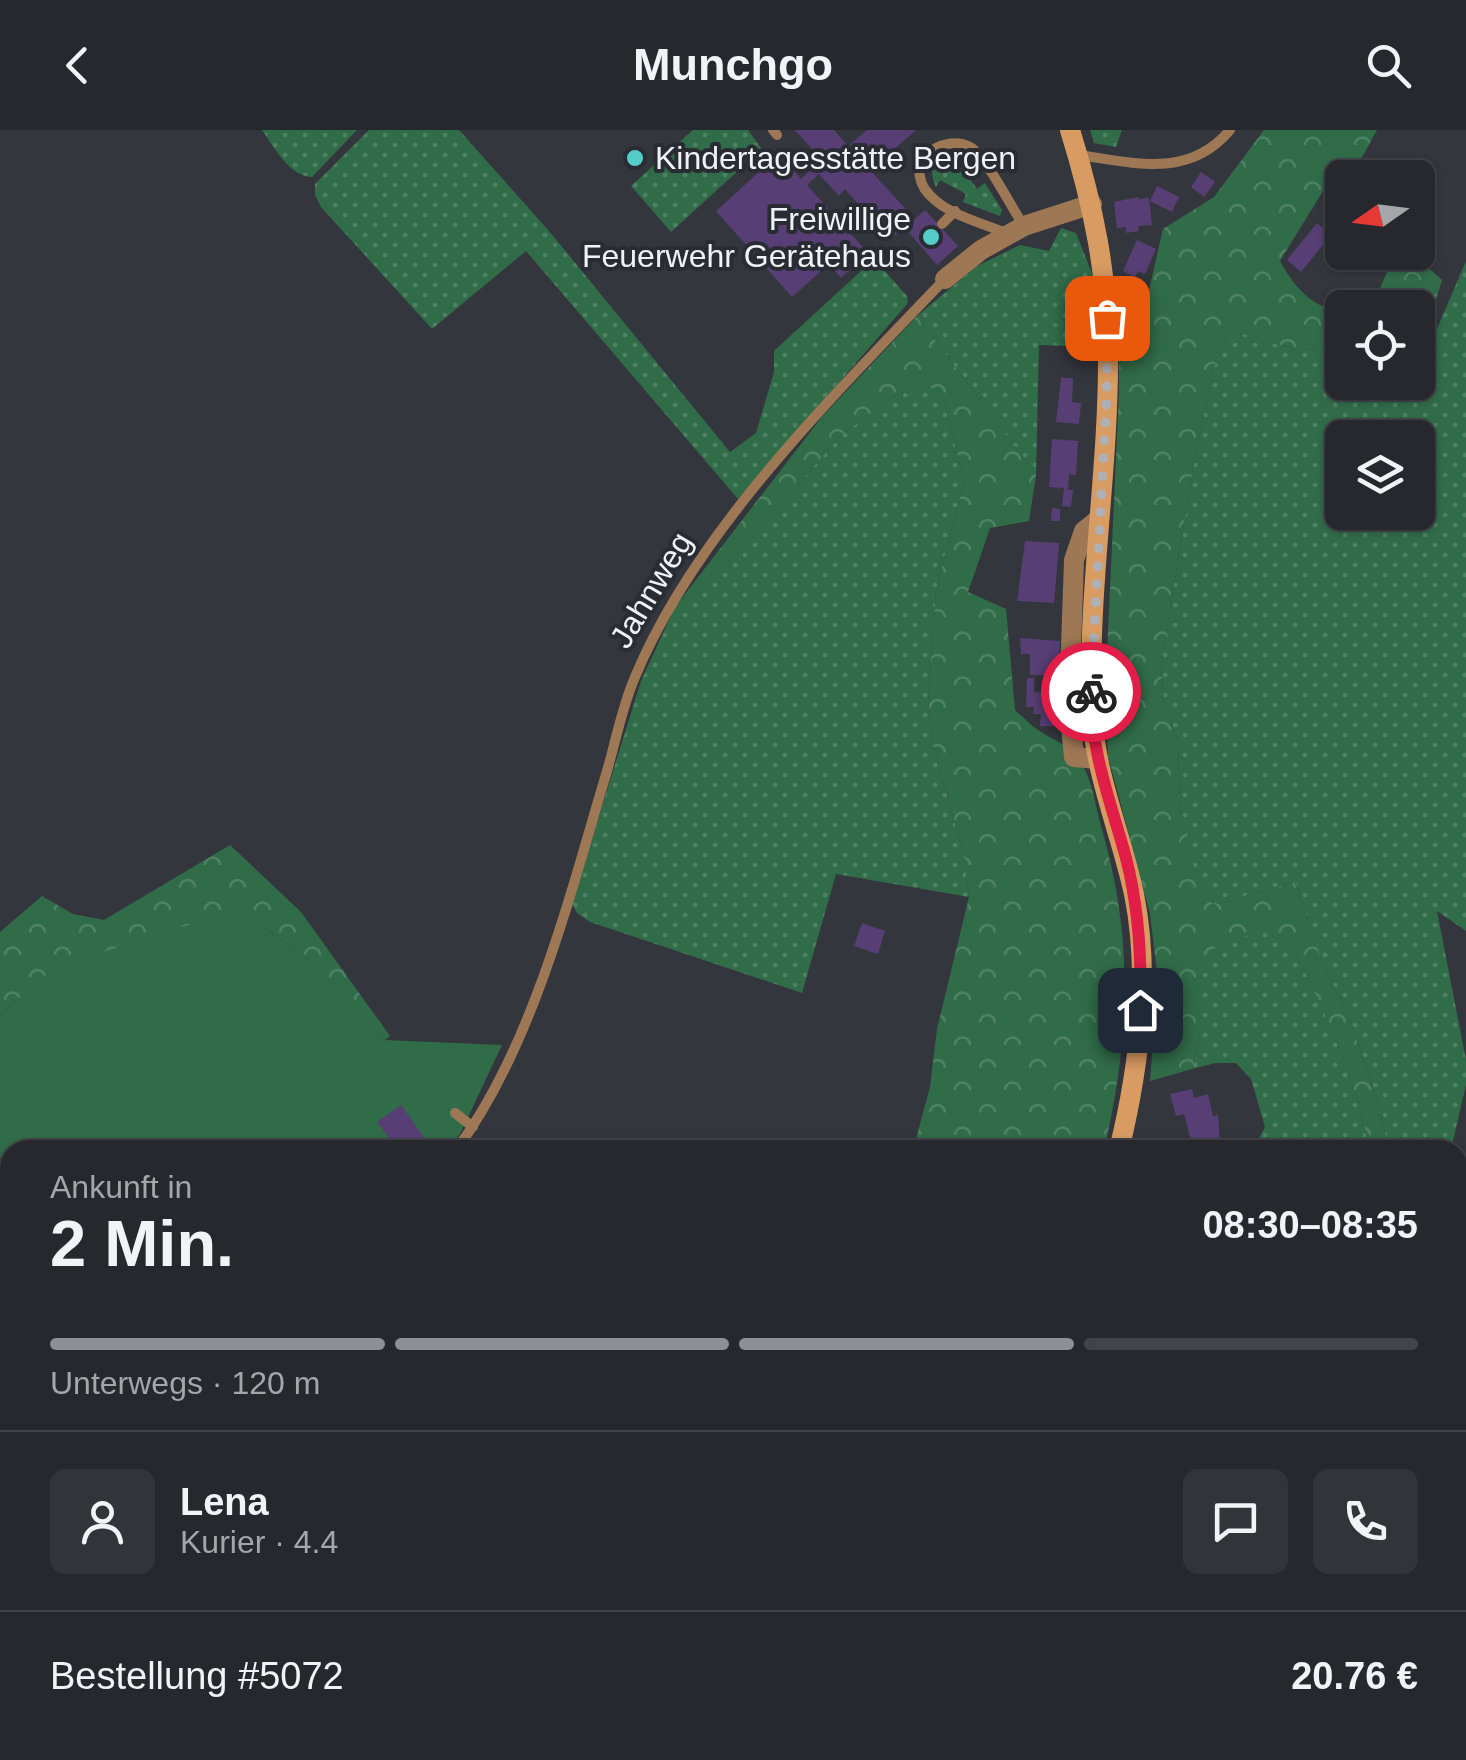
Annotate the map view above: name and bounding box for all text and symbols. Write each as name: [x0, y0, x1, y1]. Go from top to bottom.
icon: back: [50, 38, 105, 93]
icon: search: [1361, 38, 1416, 93]
text: Munchgo: [633, 39, 833, 90]
place label: Kindertagesstätte Bergen: [655, 140, 1016, 176]
marker: Kindertagesstätte Bergen: [624, 147, 646, 169]
north arrow: [1325, 160, 1435, 270]
map controls: [1325, 160, 1435, 530]
place label: Freiwillige Feuerwehr Gerätehaus: [582, 201, 911, 274]
marker: Freiwillige Feuerwehr Gerätehaus: [920, 226, 942, 248]
pin: [1065, 276, 1150, 361]
button: locate: [1325, 290, 1435, 400]
icon: bag: [1080, 291, 1135, 346]
button: layers: [1325, 420, 1435, 530]
street label: Jahnweg: [603, 526, 699, 654]
courier: [1041, 642, 1141, 742]
icon: bike: [1064, 665, 1119, 720]
pin: [1098, 968, 1183, 1053]
icon: home: [1113, 983, 1168, 1038]
text: Ankunft in: [50, 1169, 192, 1205]
text: 08:30–08:35: [1202, 1204, 1418, 1246]
text: 2 Min.: [50, 1207, 234, 1280]
text: Unterwegs · 120 m: [50, 1365, 320, 1401]
button: person: [50, 1469, 155, 1574]
button: chat: [1183, 1469, 1288, 1574]
button: phone: [1313, 1469, 1418, 1574]
text: Lena: [180, 1481, 269, 1523]
text: Kurier · 4.4: [180, 1524, 338, 1560]
text: Bestellung #5072: [50, 1655, 344, 1697]
text: 20.76 €: [1291, 1655, 1418, 1697]

